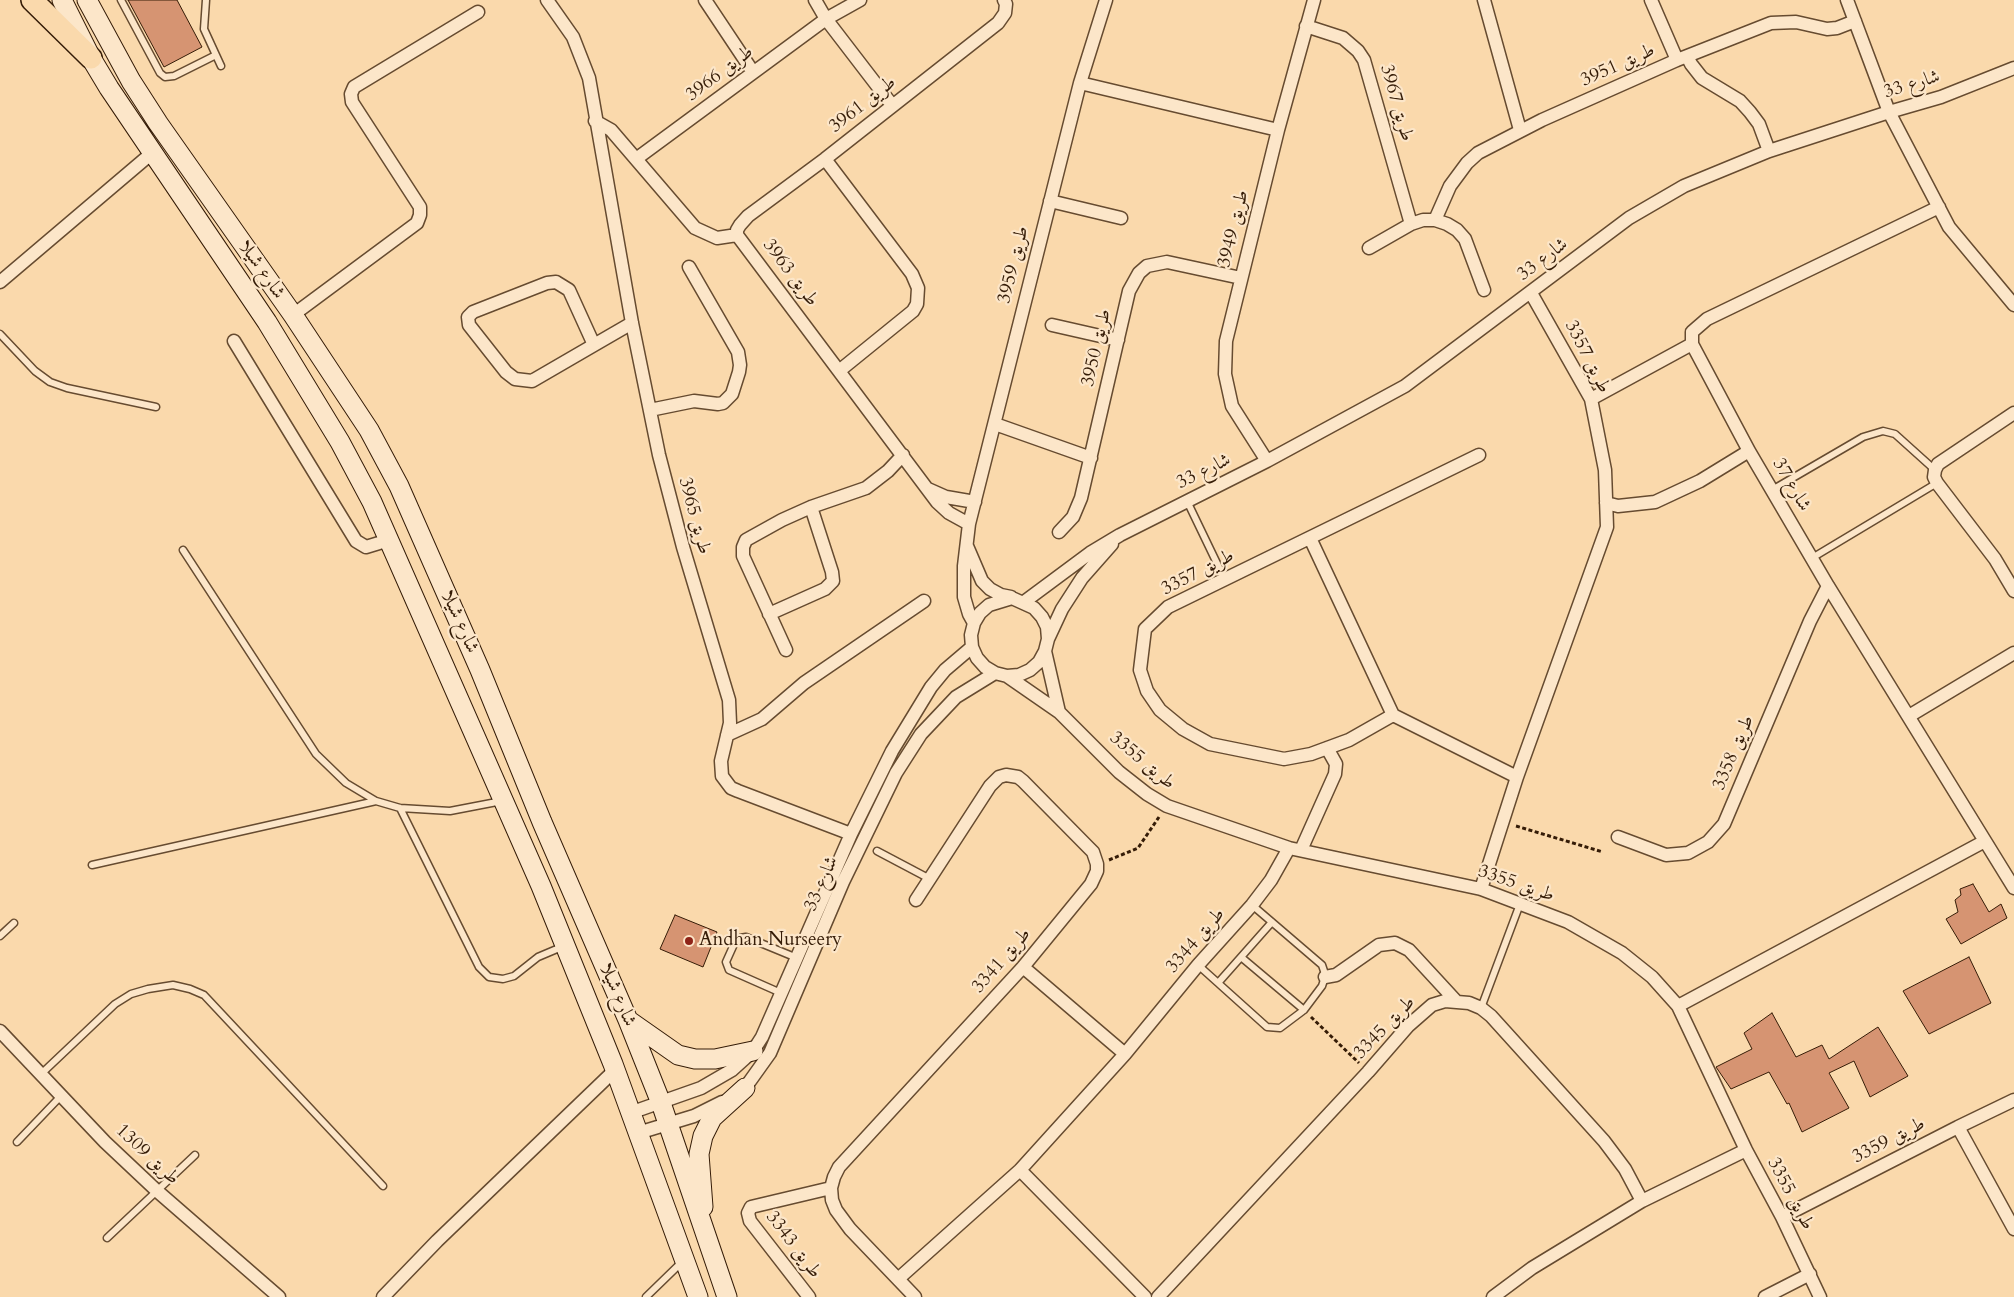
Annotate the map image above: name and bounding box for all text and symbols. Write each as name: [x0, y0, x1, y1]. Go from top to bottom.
street label: طريق 3951: [1577, 40, 1659, 92]
street label: طريق 3966: [682, 41, 758, 107]
street label: طريق 3967: [1374, 62, 1418, 144]
street label: شارع 33: [1881, 66, 1943, 104]
street label: طريق 3961: [825, 72, 901, 138]
street label: طريق 3949: [1213, 188, 1255, 270]
street label: طريق 3959: [993, 224, 1035, 306]
street label: شارع 33: [1513, 234, 1573, 286]
street label: طريق 3963: [757, 235, 823, 311]
street label: شارع شيلا: [233, 236, 289, 304]
street label: طريق 3950: [1077, 307, 1117, 389]
street label: طريق 3357: [1559, 317, 1615, 397]
street label: شارع 33: [1173, 449, 1235, 495]
street label: شارع 37: [1767, 454, 1815, 516]
street label: طريق 3965: [673, 475, 715, 557]
street label: طريق 3357: [1158, 545, 1238, 601]
street label: شارع شيلا: [435, 587, 483, 657]
street label: طريق 3358: [1708, 712, 1760, 794]
street label: طريق 3355: [1104, 727, 1180, 795]
street label: شارع 33: [800, 853, 844, 915]
street label: طريق 3355: [1475, 860, 1557, 908]
street label: طريق 3344: [1162, 904, 1230, 978]
street label: طريق 3341: [968, 924, 1036, 998]
place label: Andhan Nurseery: [699, 930, 842, 952]
marker: Andhan Nurseery: [683, 935, 695, 947]
street label: شارع شيلا: [593, 960, 641, 1030]
street label: طريق 3345: [1349, 992, 1421, 1064]
street label: طريق 3359: [1849, 1113, 1929, 1169]
street label: طريق 1309: [110, 1120, 184, 1190]
street label: طريق 3355: [1761, 1154, 1819, 1234]
street label: طريق 3343: [760, 1207, 826, 1283]

